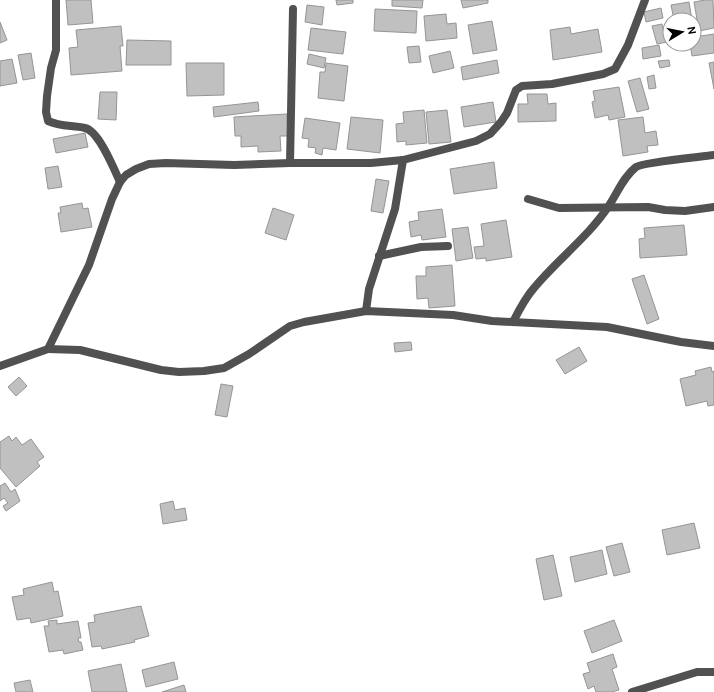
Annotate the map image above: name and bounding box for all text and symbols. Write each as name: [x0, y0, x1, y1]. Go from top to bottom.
north arrow: [662, 12, 702, 52]
text: N: [684, 25, 699, 35]

